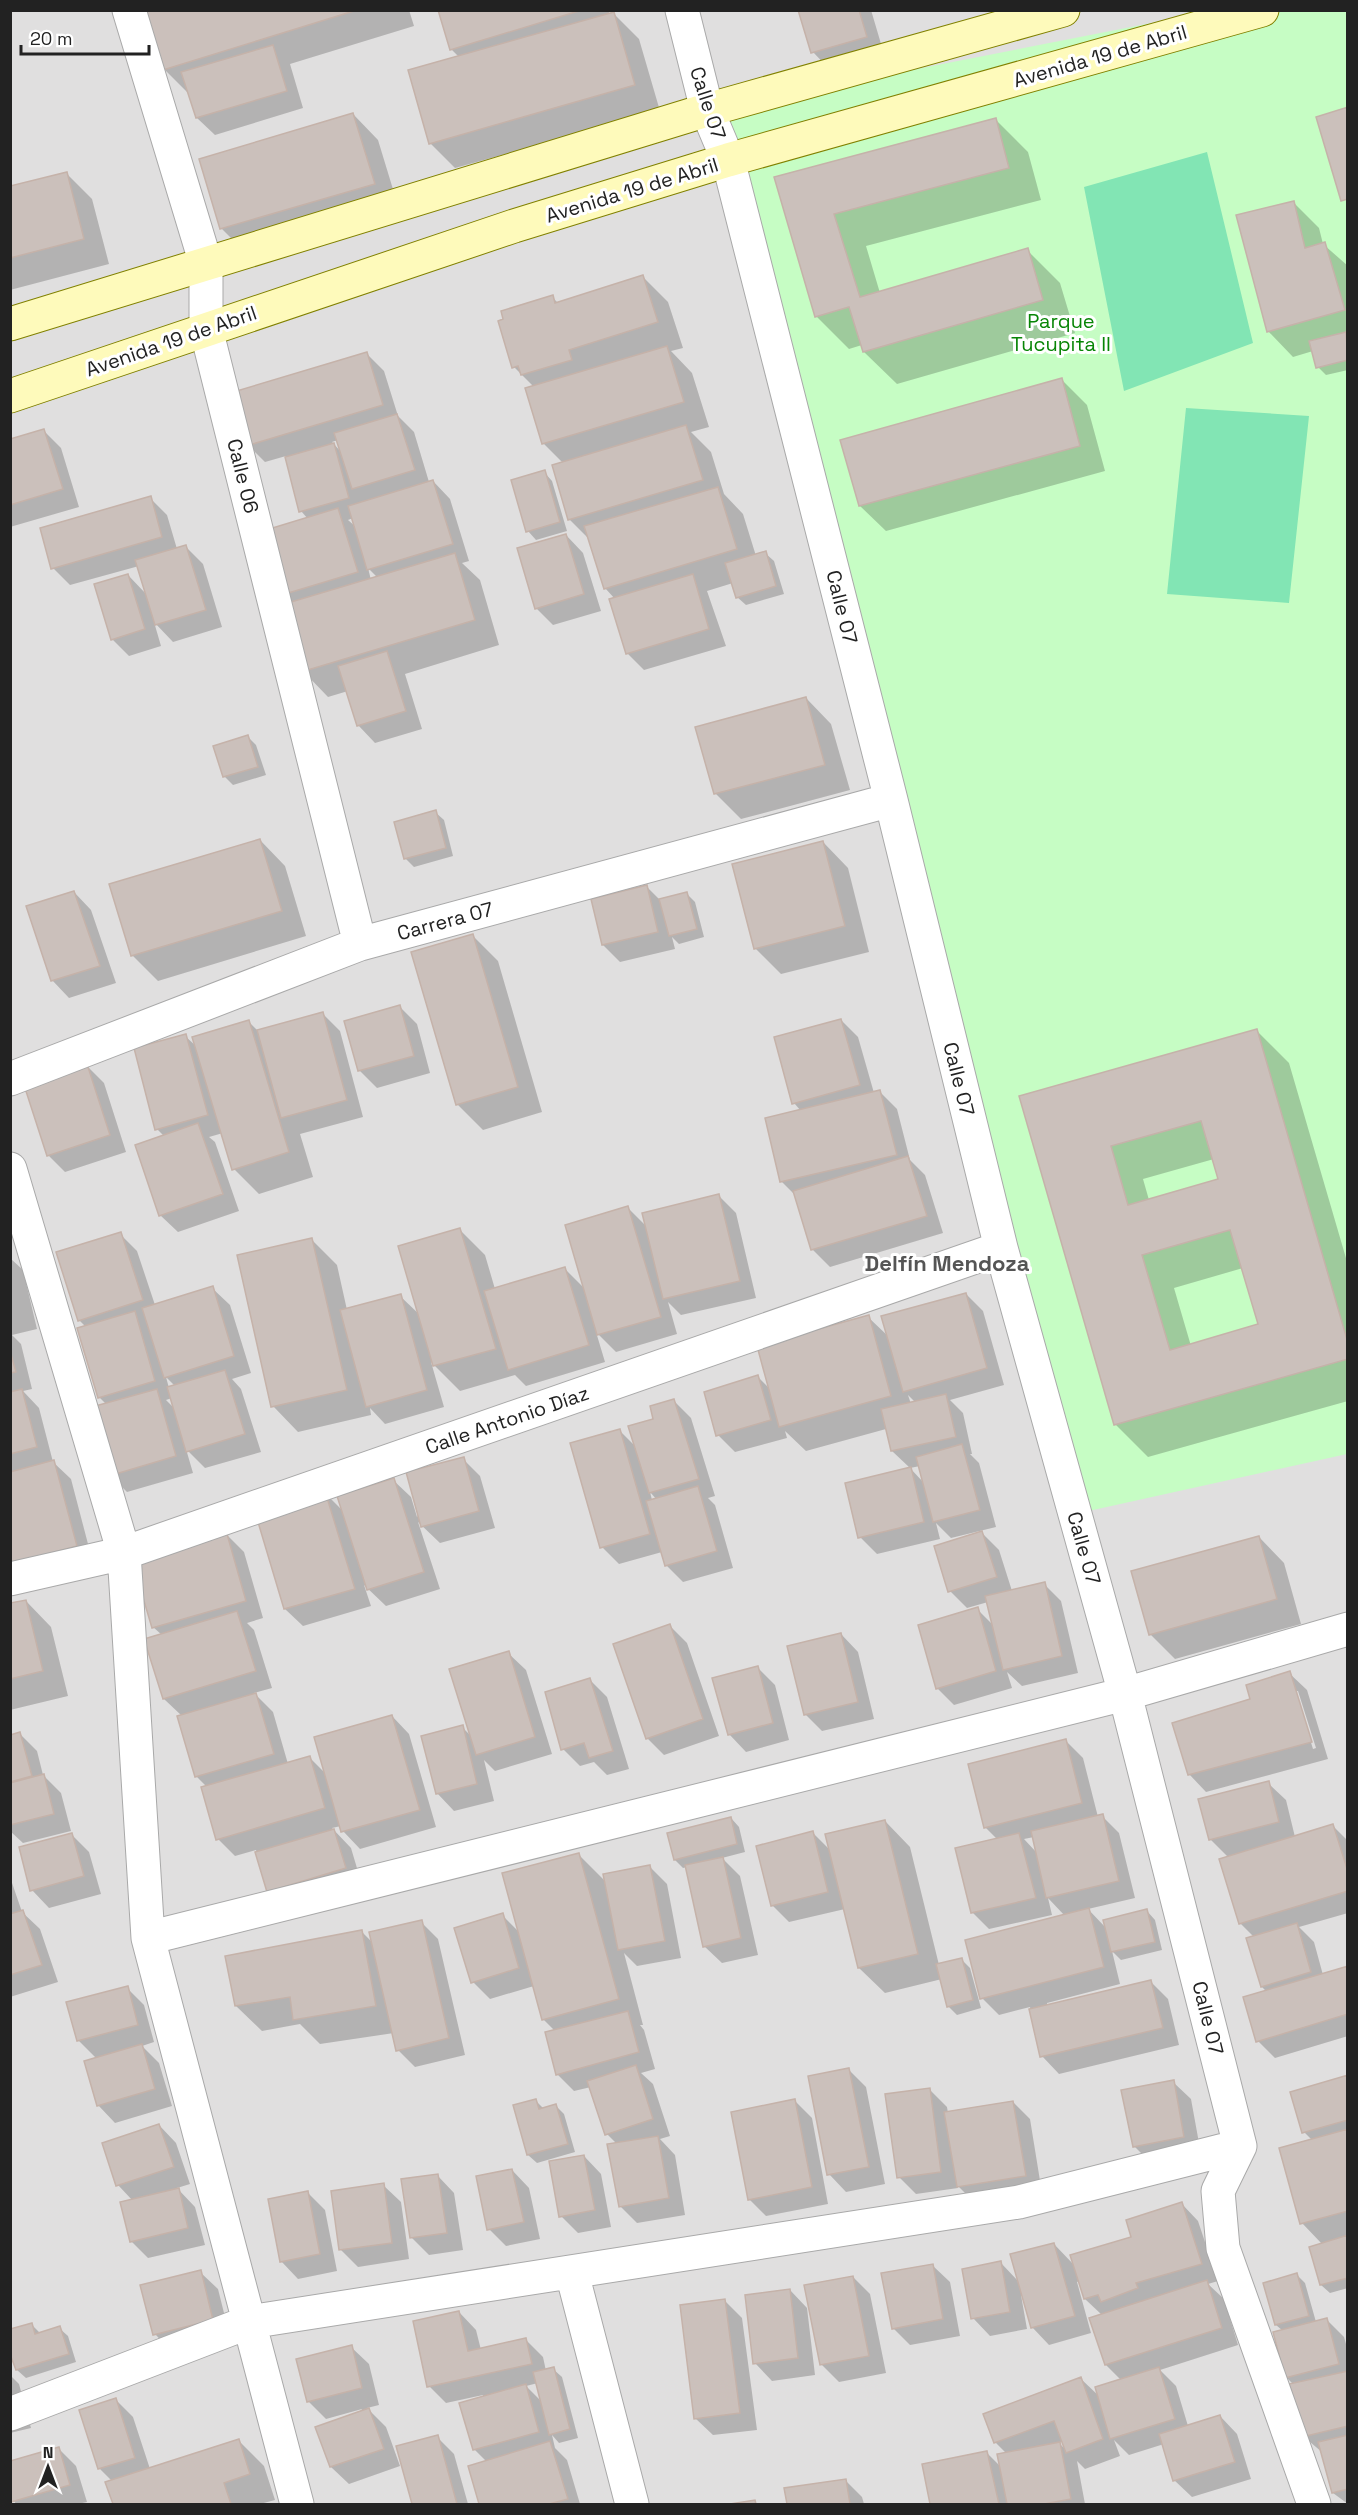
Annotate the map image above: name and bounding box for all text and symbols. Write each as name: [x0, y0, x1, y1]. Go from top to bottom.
scale bar: [21, 18, 148, 56]
street label: Avenida 19 de Abril: [1010, 19, 1190, 93]
text: 20 m: [30, 27, 73, 50]
street label: Calle 07: [684, 63, 732, 143]
street label: Avenida 19 de Abril: [542, 151, 722, 229]
street label: Avenida 19 de Abril: [82, 300, 260, 382]
park label: Parque Tucupita II: [1011, 308, 1111, 357]
street label: Calle 06: [221, 436, 265, 516]
street label: Calle 07: [820, 568, 864, 646]
street label: Carrera 07: [394, 896, 496, 946]
street label: Calle 07: [937, 1040, 981, 1118]
district label: Delfín Mendoza: [865, 1249, 1030, 1277]
street label: Calle Antonio Díaz: [422, 1380, 592, 1460]
street label: Calle 07: [1061, 1508, 1107, 1588]
street label: Calle 07: [1186, 1979, 1230, 2057]
north arrow: [18, 2437, 78, 2497]
text: N: [43, 2442, 53, 2463]

